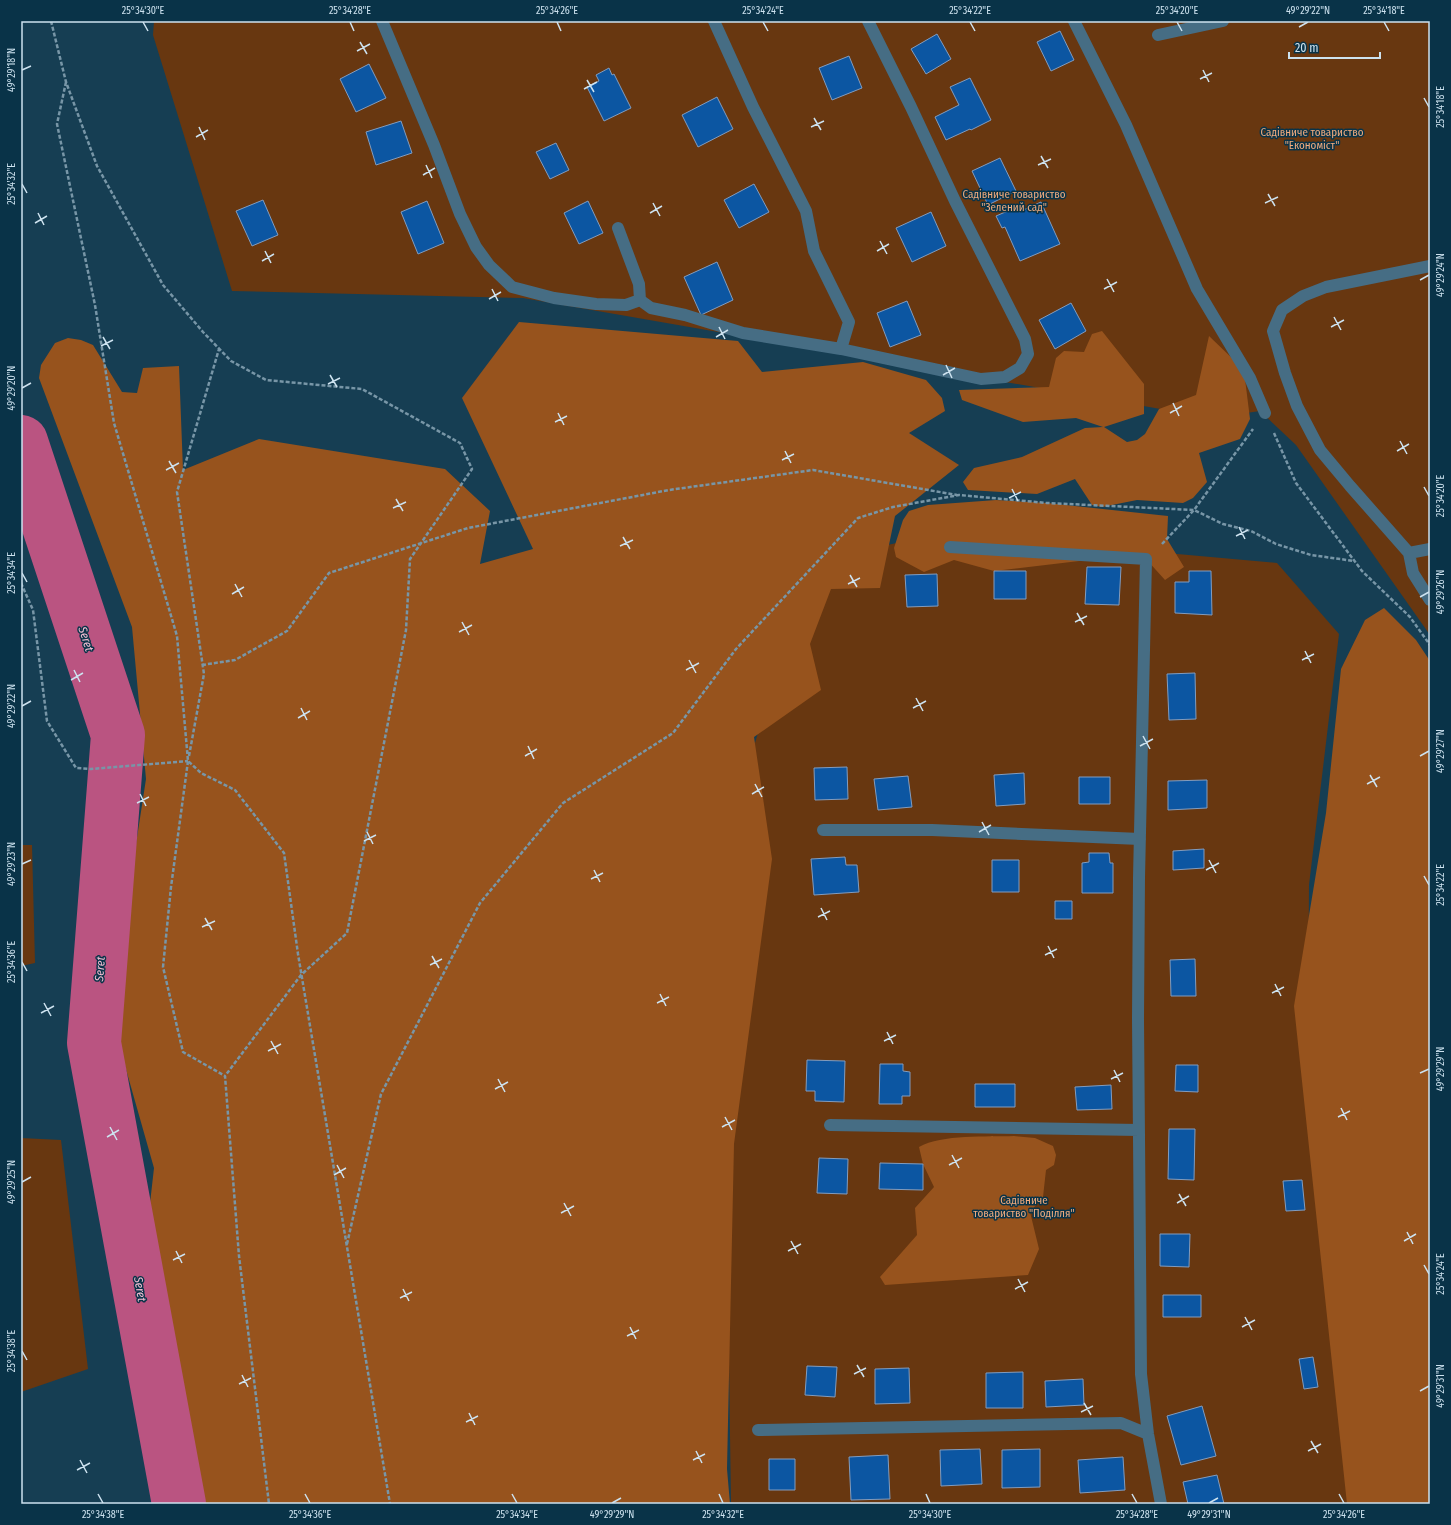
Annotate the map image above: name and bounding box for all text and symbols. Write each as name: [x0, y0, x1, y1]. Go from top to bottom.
text: 25°34'30"E: [122, 5, 165, 17]
text: 25°34'28"E: [329, 5, 371, 17]
text: 25°34'26"E: [536, 5, 578, 17]
text: 25°34'24"E: [742, 5, 784, 17]
text: 25°34'22"E: [949, 5, 991, 17]
text: 25°34'20"E: [1156, 5, 1199, 17]
text: 49°29'22"N: [1286, 5, 1330, 17]
text: 25°34'18"E: [1363, 5, 1405, 17]
scale bar: [1289, 34, 1380, 60]
text: 20 m: [1295, 41, 1319, 55]
text: 49°29'18"N: [6, 48, 18, 92]
text: 25°34'18"E: [1435, 86, 1447, 128]
park label: Садівниче товариство "Економіст": [1261, 126, 1364, 152]
text: 25°34'32"E: [6, 163, 18, 205]
park label: Садівниче товариство "Зелений сад": [963, 188, 1066, 214]
text: 49°29'24"N: [1435, 253, 1447, 297]
text: 49°29'20"N: [6, 366, 18, 410]
text: 25°34'20"E: [1435, 474, 1447, 517]
text: 25°34'34"E: [6, 552, 18, 594]
text: 49°29'26"N: [1435, 570, 1447, 614]
water label: Seret: [75, 624, 97, 653]
text: 49°29'22"N: [6, 684, 18, 728]
text: 49°29'27"N: [1435, 729, 1447, 773]
text: 49°29'23"N: [6, 842, 18, 886]
text: 25°34'22"E: [1435, 864, 1447, 906]
text: 25°34'36"E: [6, 941, 18, 983]
water label: Seret: [92, 956, 108, 983]
text: 49°29'29"N: [1435, 1047, 1447, 1091]
text: 49°29'25"N: [6, 1160, 18, 1204]
park label: Садівниче товариство "Поділля": [973, 1194, 1075, 1220]
text: 25°34'24"E: [1435, 1253, 1447, 1295]
water label: Seret: [131, 1274, 149, 1303]
text: 25°34'38"E: [6, 1330, 18, 1372]
text: 49°29'31"N: [1435, 1364, 1447, 1408]
text: 25°34'38"E: [82, 1509, 124, 1521]
text: 25°34'36"E: [289, 1509, 331, 1521]
text: 25°34'34"E: [496, 1509, 538, 1521]
text: 49°29'29"N: [590, 1509, 634, 1521]
text: 25°34'32"E: [702, 1509, 744, 1521]
text: 25°34'30"E: [909, 1509, 952, 1521]
text: 25°34'28"E: [1116, 1509, 1158, 1521]
text: 49°29'31"N: [1187, 1509, 1231, 1521]
text: 25°34'26"E: [1323, 1509, 1365, 1521]

